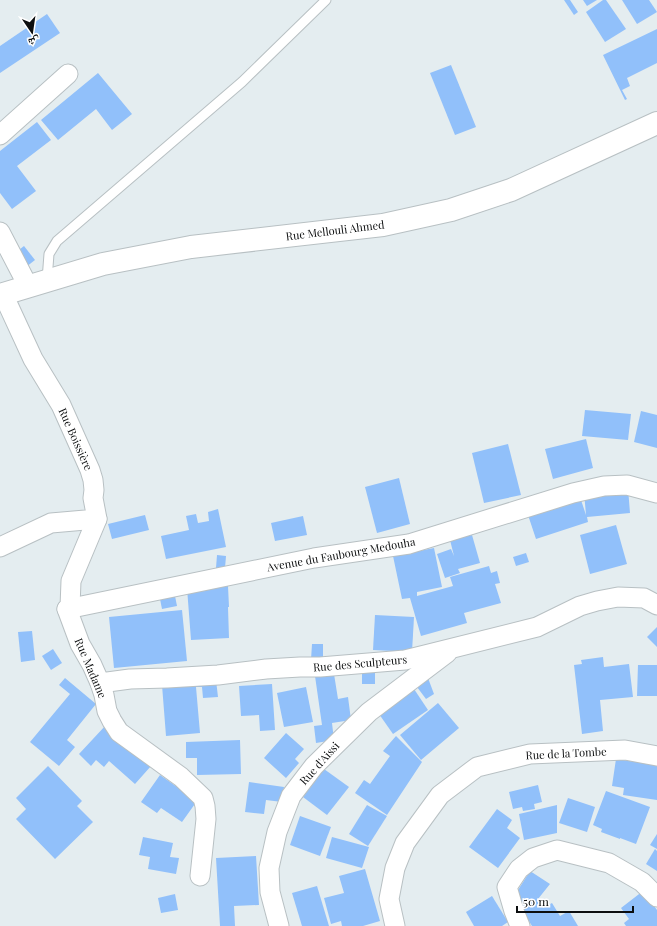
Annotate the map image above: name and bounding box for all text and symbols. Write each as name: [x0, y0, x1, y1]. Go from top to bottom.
north arrow: [12, 12, 52, 52]
text: ش: [26, 33, 42, 51]
street label: Rue Mellouli Ahmed: [285, 216, 386, 243]
street label: Rue Boissière: [56, 405, 97, 473]
street label: Avenue du Faubourg Medouha: [265, 533, 417, 575]
street label: Rue Madame: [72, 636, 111, 701]
street label: Rue des Sculpteurs: [312, 651, 408, 675]
street label: Rue d'Aissi: [296, 738, 342, 788]
street label: Rue de la Tombe: [525, 743, 607, 763]
scale bar: [517, 888, 633, 914]
text: 50 m: [523, 893, 549, 909]

